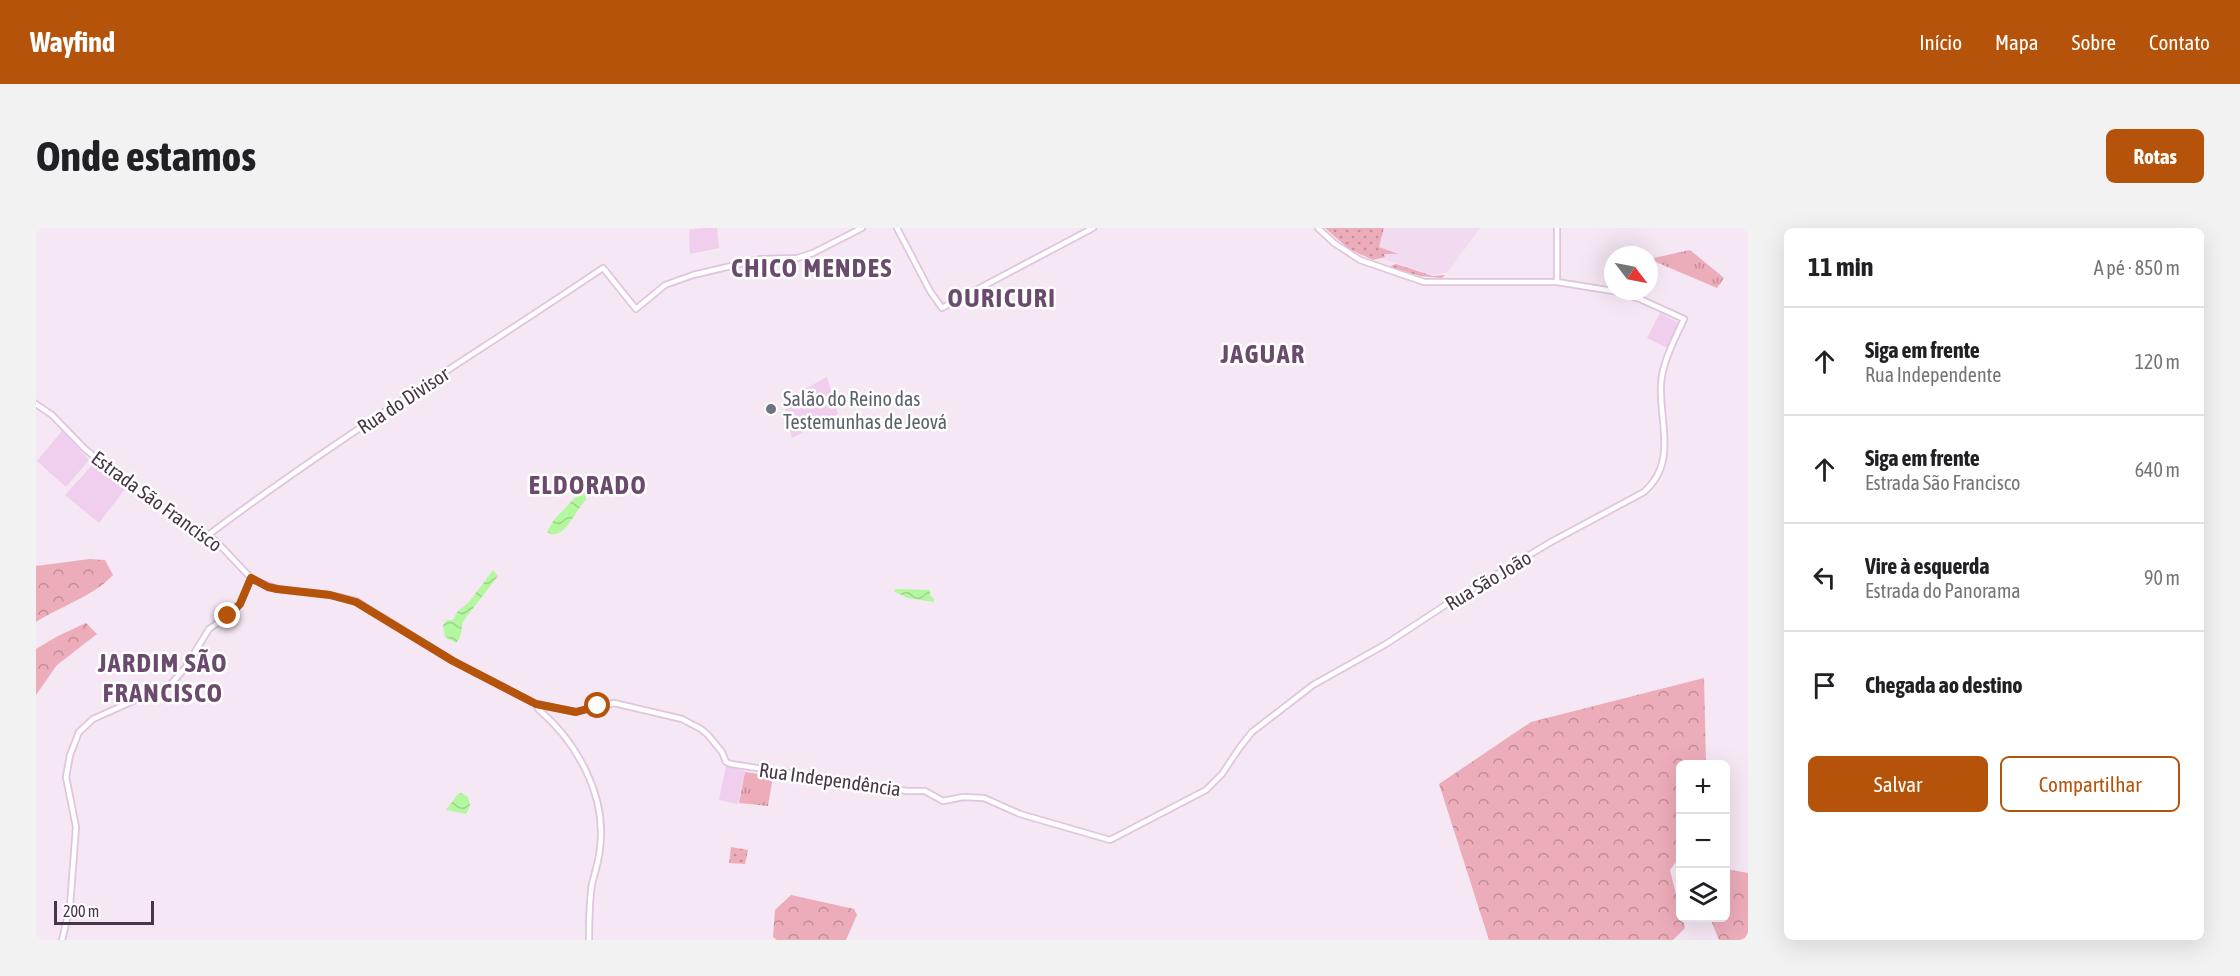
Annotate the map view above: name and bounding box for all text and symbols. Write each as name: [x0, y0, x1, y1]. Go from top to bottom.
text: Wayfind: [30, 26, 115, 58]
text: Início: [1919, 30, 1962, 54]
text: Mapa: [1995, 30, 2039, 54]
text: Sobre: [2072, 30, 2116, 54]
text: Contato: [2149, 30, 2210, 54]
button: Rotas: [2106, 129, 2204, 183]
text: Onde estamos: [36, 132, 256, 180]
north arrow: [1604, 246, 1658, 300]
text: 11 min: [1808, 252, 1873, 282]
district label: CHICO MENDES: [731, 253, 893, 283]
text: A pé · 850 m: [2094, 256, 2180, 279]
district label: OURICURI: [948, 283, 1056, 313]
text: Siga em frente: [1865, 337, 1980, 363]
district label: JAGUAR: [1220, 339, 1305, 369]
icon: ahead: [1808, 345, 1841, 378]
text: 120 m: [2135, 350, 2180, 373]
street label: Rua do Divisor: [353, 361, 454, 438]
text: Rua Independente: [1865, 363, 2001, 386]
place label: Salão do Reino das Testemunhas de Jeová: [783, 387, 947, 433]
marker: Salão do Reino das Testemunhas de Jeová: [764, 402, 778, 416]
text: Siga em frente: [1865, 445, 1980, 471]
street label: Estrada São Francisco: [87, 446, 227, 556]
icon: ahead: [1808, 453, 1841, 486]
text: 640 m: [2135, 458, 2180, 481]
district label: ELDORADO: [529, 470, 647, 500]
text: Estrada São Francisco: [1865, 471, 2021, 494]
street label: Rua São João: [1441, 545, 1535, 615]
text: Vire à esquerda: [1865, 553, 1990, 579]
icon: left: [1808, 561, 1841, 594]
text: 90 m: [2144, 566, 2180, 589]
text: Estrada do Panorama: [1865, 579, 2021, 602]
route end: [214, 602, 240, 628]
district label: JARDIM SÃO FRANCISCO: [97, 648, 228, 708]
icon: arrive: [1808, 669, 1841, 702]
text: Chegada ao destino: [1865, 672, 2023, 698]
route start: [584, 692, 610, 718]
button: Salvar: [1808, 756, 1988, 812]
button: Compartilhar: [2000, 756, 2180, 812]
street label: Rua Independência: [758, 758, 902, 800]
map controls: [1676, 760, 1730, 922]
button: +: [1676, 760, 1730, 814]
button: −: [1676, 814, 1730, 868]
button: layers: [1676, 868, 1730, 922]
scale bar: [54, 898, 154, 926]
text: 200 m: [63, 902, 99, 920]

